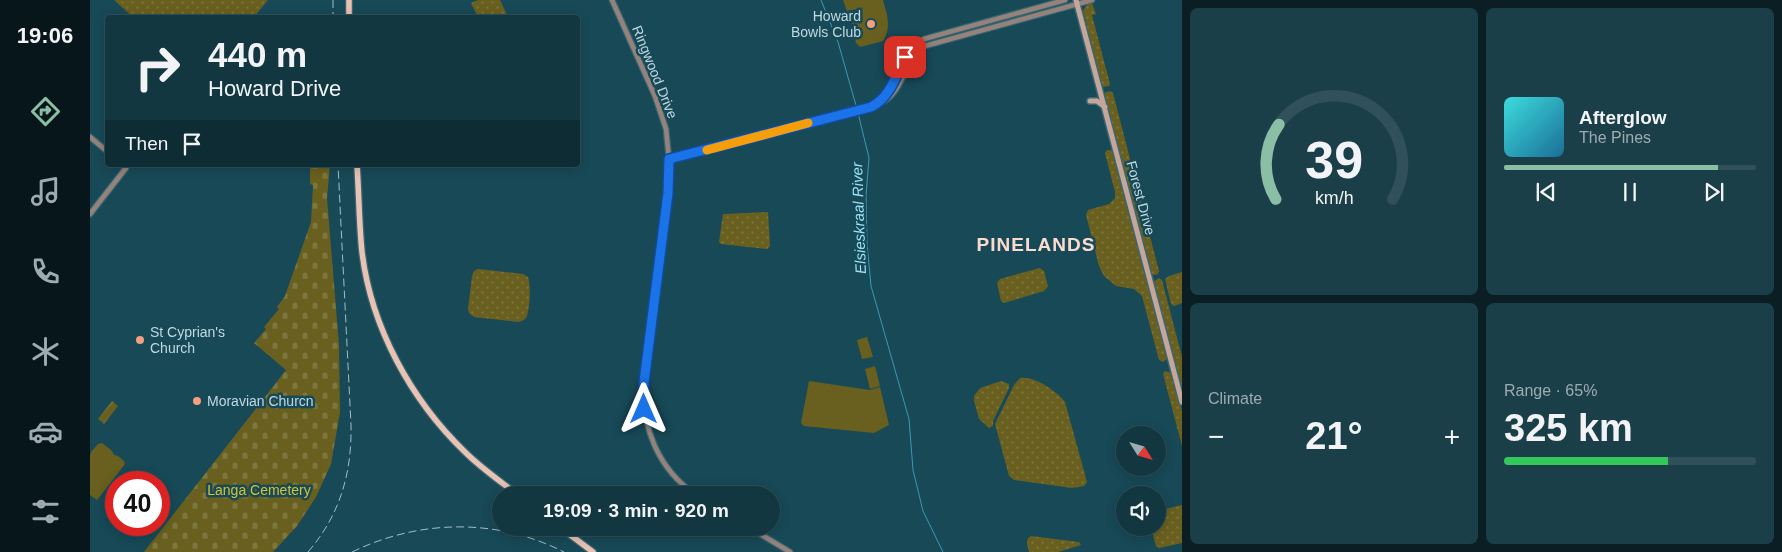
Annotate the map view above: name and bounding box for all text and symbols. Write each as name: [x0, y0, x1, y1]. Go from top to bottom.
place label: Howard Bowls Club: [791, 8, 861, 40]
marker: Howard Bowls Club: [865, 18, 877, 30]
text: 19:06: [17, 23, 73, 48]
street label: Ringwood Drive: [629, 23, 681, 121]
icon: right: [125, 35, 190, 100]
text: 440 m: [208, 35, 307, 74]
pin: [884, 36, 926, 78]
icon: arrive: [891, 43, 919, 71]
text: Howard Drive: [208, 76, 341, 101]
icon: directions: [28, 94, 63, 129]
text: Afterglow: [1579, 107, 1667, 128]
text: The Pines: [1579, 129, 1651, 146]
icon: arrive: [178, 130, 206, 158]
text: 39: [1305, 131, 1363, 189]
text: Then: [125, 133, 168, 154]
street label: Forest Drive: [1123, 159, 1159, 237]
water label: Elsieskraal River: [848, 161, 869, 274]
icon: music: [28, 174, 63, 209]
icon: previous: [1532, 178, 1560, 206]
icon: pause: [1616, 178, 1644, 206]
icon: next: [1700, 178, 1728, 206]
text: km/h: [1315, 188, 1353, 208]
district label: PINELANDS: [977, 234, 1095, 255]
icon: phone: [28, 254, 63, 289]
place label: St Cyprian's Church: [150, 324, 225, 356]
icon: climate: [28, 334, 63, 369]
marker: St Cyprian's Church: [134, 334, 146, 346]
position arrow: [617, 382, 669, 434]
text: Range · 65%: [1504, 382, 1597, 399]
text: Climate: [1208, 390, 1262, 407]
place label: Moravian Churcn: [207, 393, 314, 409]
marker: Moravian Churcn: [191, 395, 203, 407]
text: 325 km: [1504, 407, 1633, 449]
icon: car: [28, 414, 63, 449]
text: 21°: [1305, 415, 1363, 457]
text: −: [1208, 421, 1224, 452]
text: +: [1444, 421, 1460, 452]
north arrow: [1116, 426, 1166, 476]
map controls: [1116, 426, 1166, 536]
speed limit sign: 40: [105, 471, 170, 536]
park label: Langa Cemetery: [207, 482, 311, 498]
button: sound: [1116, 486, 1166, 536]
icon: filters: [28, 494, 63, 529]
text: 19:09 · 3 min · 920 m: [543, 500, 729, 521]

